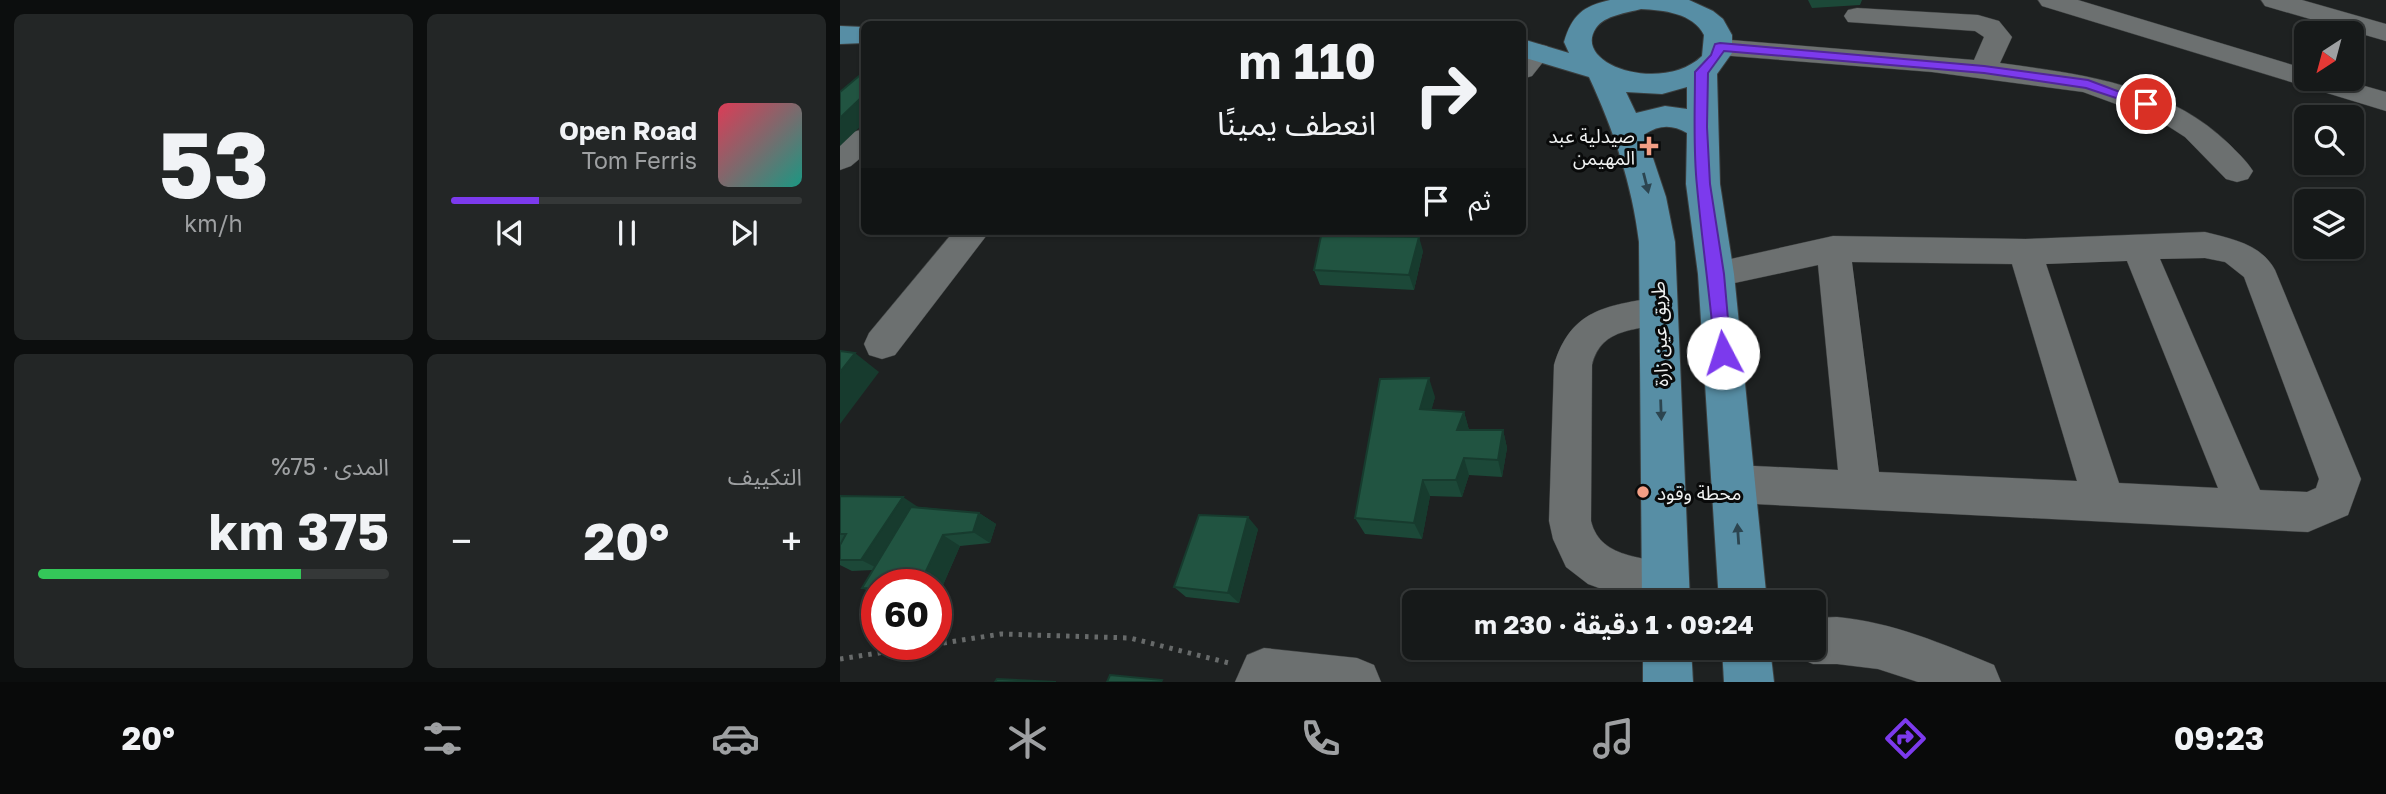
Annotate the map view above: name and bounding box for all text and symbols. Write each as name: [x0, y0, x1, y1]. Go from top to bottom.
north arrow: [2294, 21, 2364, 91]
map controls: [2294, 21, 2364, 259]
text: 110 m: [1239, 31, 1376, 90]
icon: right: [1400, 49, 1491, 140]
pin: [2116, 74, 2176, 134]
icon: arrive: [2127, 85, 2165, 123]
text: انعطف يمينًا: [1217, 104, 1376, 142]
button: search: [2294, 105, 2364, 175]
text: 53: [158, 109, 269, 218]
text: Open Road: [559, 115, 697, 146]
place label: صيدلية عبد المهيمن: [1548, 124, 1635, 170]
marker: صيدلية عبد المهيمن: [1641, 138, 1657, 154]
text: Tom Ferris: [582, 146, 697, 174]
one-way arrow: [1641, 173, 1652, 195]
icon: arrive: [1417, 182, 1455, 220]
text: ثم: [1469, 185, 1491, 216]
button: layers: [2294, 189, 2364, 259]
text: km/h: [184, 209, 243, 237]
icon: previous: [491, 214, 529, 252]
icon: pause: [608, 214, 646, 252]
icon: next: [725, 214, 763, 252]
street label: طريق عين زارة: [1646, 281, 1673, 387]
position arrow: [1686, 316, 1760, 390]
one-way arrow: [1655, 399, 1667, 421]
text: المدى · 75%: [271, 452, 389, 480]
text: التكييف: [728, 462, 802, 490]
place label: محطة وقود: [1657, 481, 1742, 505]
marker: محطة وقود: [1635, 484, 1651, 500]
text: 375 km: [209, 499, 389, 561]
text: 20°: [584, 509, 669, 571]
text: −: [451, 518, 472, 563]
text: +: [781, 518, 802, 563]
one-way arrow: [1732, 523, 1743, 545]
speed limit sign: 60: [861, 569, 952, 660]
text: 09:24 · 1 دقيقة · 230 m: [1474, 609, 1754, 640]
icon: filters: [418, 714, 467, 763]
icon: car: [711, 714, 760, 763]
icon: climate: [1003, 714, 1052, 763]
icon: phone: [1296, 714, 1345, 763]
icon: music: [1589, 714, 1638, 763]
icon: directions: [1881, 714, 1930, 763]
text: 20°: [122, 719, 175, 757]
text: 09:23: [2174, 719, 2264, 757]

